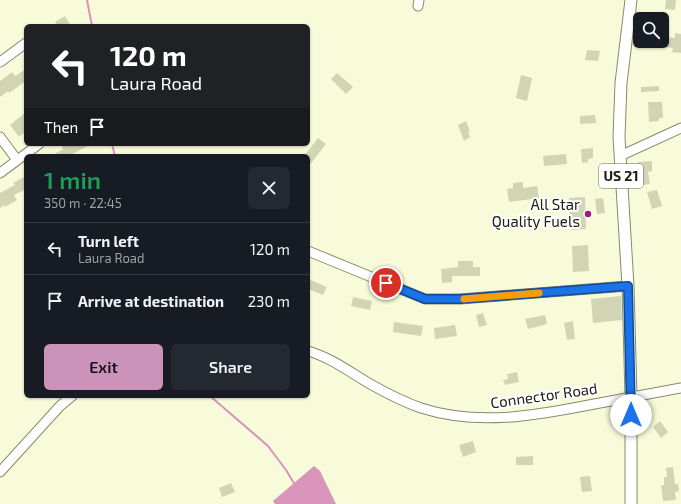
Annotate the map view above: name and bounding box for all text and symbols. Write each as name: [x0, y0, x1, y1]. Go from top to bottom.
map controls: [633, 12, 669, 48]
button: search: [633, 12, 669, 48]
text: 120 m: [110, 38, 187, 72]
icon: left: [44, 40, 96, 92]
text: Laura Road: [110, 72, 202, 94]
icon: arrive: [86, 116, 108, 138]
text: Then: [44, 118, 78, 136]
road number: US 21: [599, 164, 643, 188]
text: 1 min: [44, 165, 101, 194]
button: close: [248, 167, 290, 209]
text: 350 m · 22:45: [44, 195, 122, 211]
place label: All Star Quality Fuels: [492, 195, 580, 231]
marker: All Star Quality Fuels: [583, 209, 593, 219]
text: Turn left: [78, 232, 139, 250]
icon: left: [44, 238, 66, 260]
text: 120 m: [250, 240, 290, 258]
text: Laura Road: [78, 250, 144, 266]
pin: [369, 266, 403, 300]
icon: arrive: [375, 272, 397, 294]
icon: arrive: [44, 290, 66, 312]
text: Arrive at destination: [78, 292, 224, 310]
text: 230 m: [248, 292, 290, 310]
button: Exit: [44, 344, 163, 390]
button: Share: [171, 344, 290, 390]
street label: Connector Road: [489, 379, 598, 411]
position arrow: [610, 394, 652, 436]

